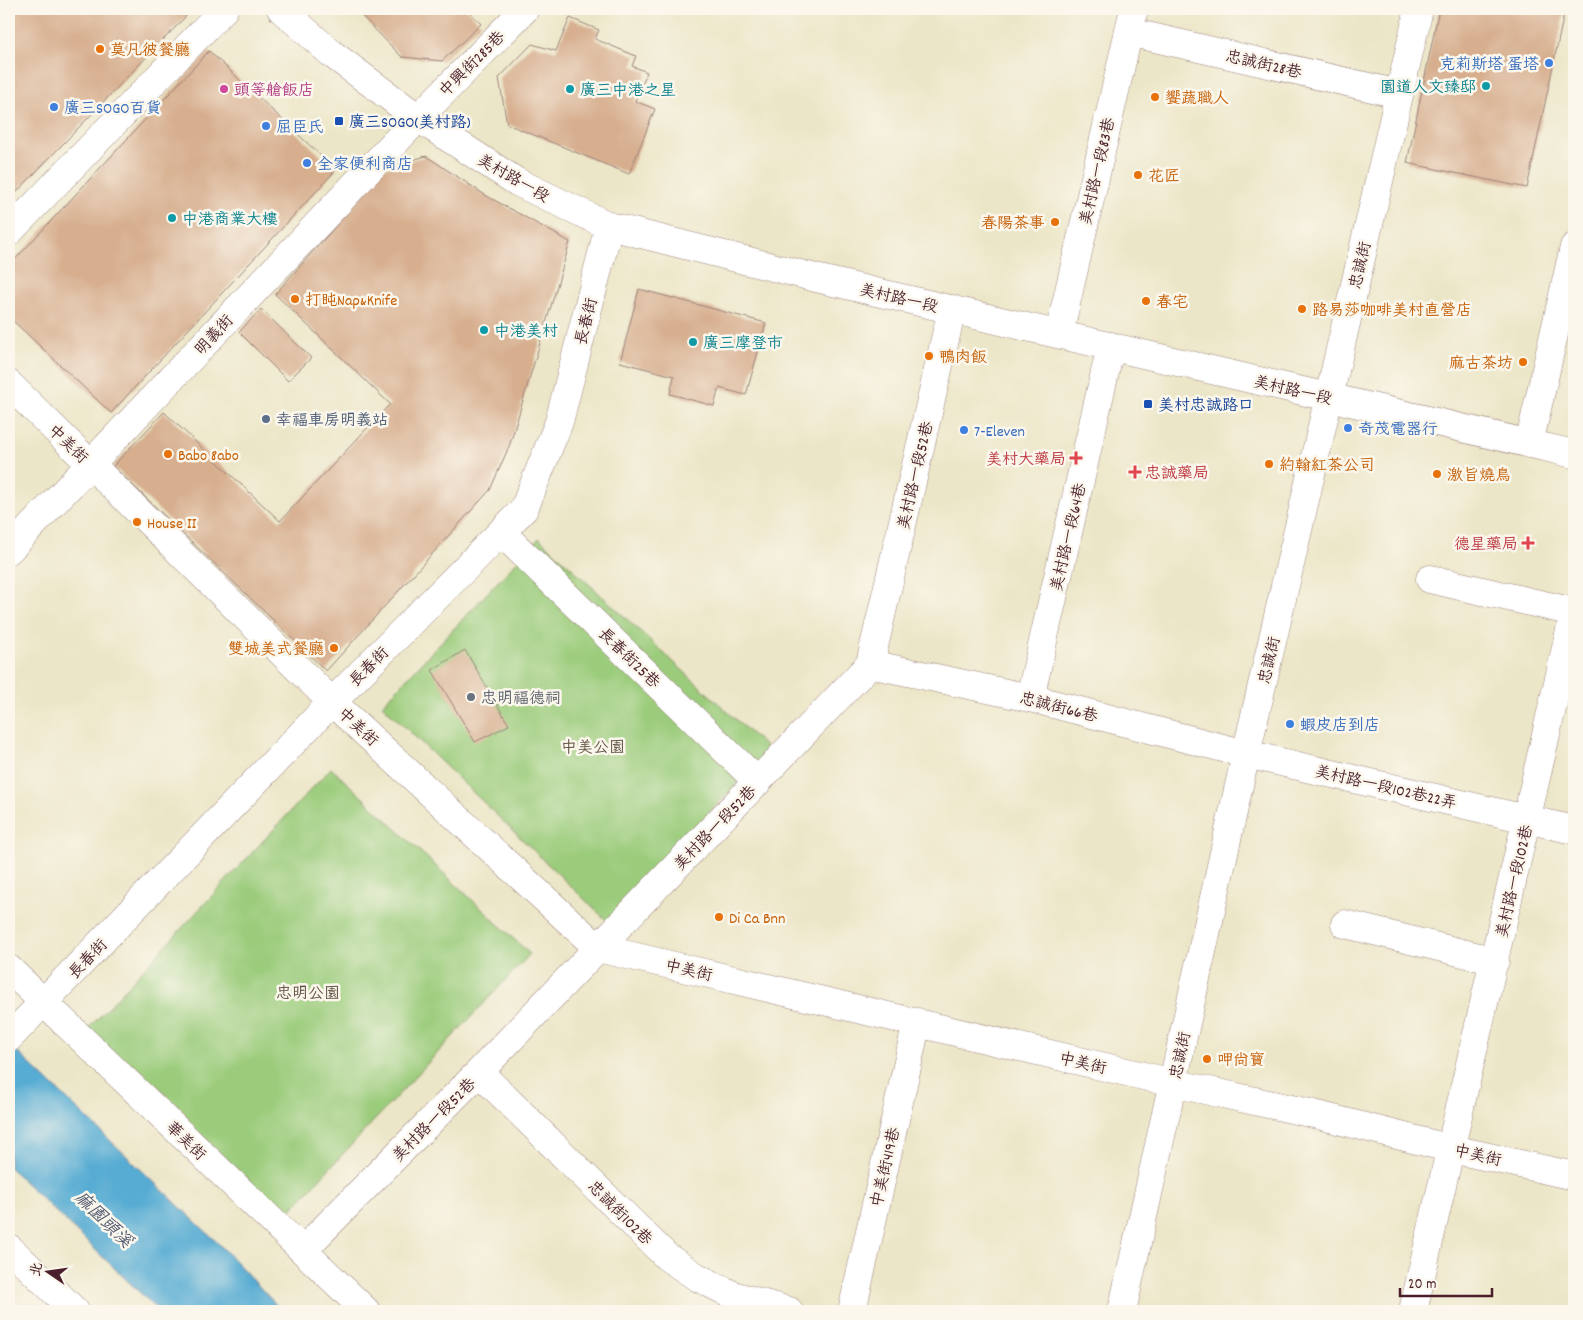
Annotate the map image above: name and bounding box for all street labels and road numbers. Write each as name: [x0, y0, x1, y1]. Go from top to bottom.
street label: 中興街285巷: [435, 27, 511, 103]
street label: 忠誠街28巷: [1223, 46, 1304, 85]
street label: 美村路一段83巷: [1075, 116, 1122, 228]
street label: 美村路一段: [472, 149, 553, 209]
street label: 忠誠街: [1345, 240, 1378, 292]
street label: 美村路一段: [857, 279, 940, 320]
street label: 長春街: [570, 296, 604, 348]
street label: 明義街: [190, 310, 240, 361]
street label: 美村路一段: [1251, 371, 1334, 412]
street label: 美村路一段52巷: [893, 419, 940, 532]
street label: 中美街: [42, 420, 93, 470]
street label: 美村路一段64巷: [1046, 481, 1093, 594]
street label: 長春街25巷: [592, 623, 664, 694]
street label: 忠誠街: [1254, 635, 1287, 687]
street label: 長春街: [345, 643, 395, 693]
street label: 忠誠街66巷: [1017, 688, 1100, 729]
street label: 中美街: [332, 703, 383, 753]
street label: 美村路一段102巷22弄: [1312, 761, 1459, 816]
street label: 美村路一段52巷: [669, 781, 762, 876]
street label: 美村路一段102巷: [1491, 823, 1540, 940]
street label: 長春街: [64, 934, 114, 985]
street label: 中美街: [662, 955, 714, 988]
street label: 忠誠街: [1165, 1030, 1198, 1081]
street label: 中美街: [1056, 1048, 1108, 1081]
street label: 美村路一段52巷: [388, 1074, 482, 1168]
street label: 華美街: [160, 1117, 211, 1167]
street label: 中美街419巷: [866, 1125, 907, 1210]
street label: 中美街: [1451, 1140, 1503, 1173]
street label: 忠誠街102巷: [582, 1176, 657, 1251]

